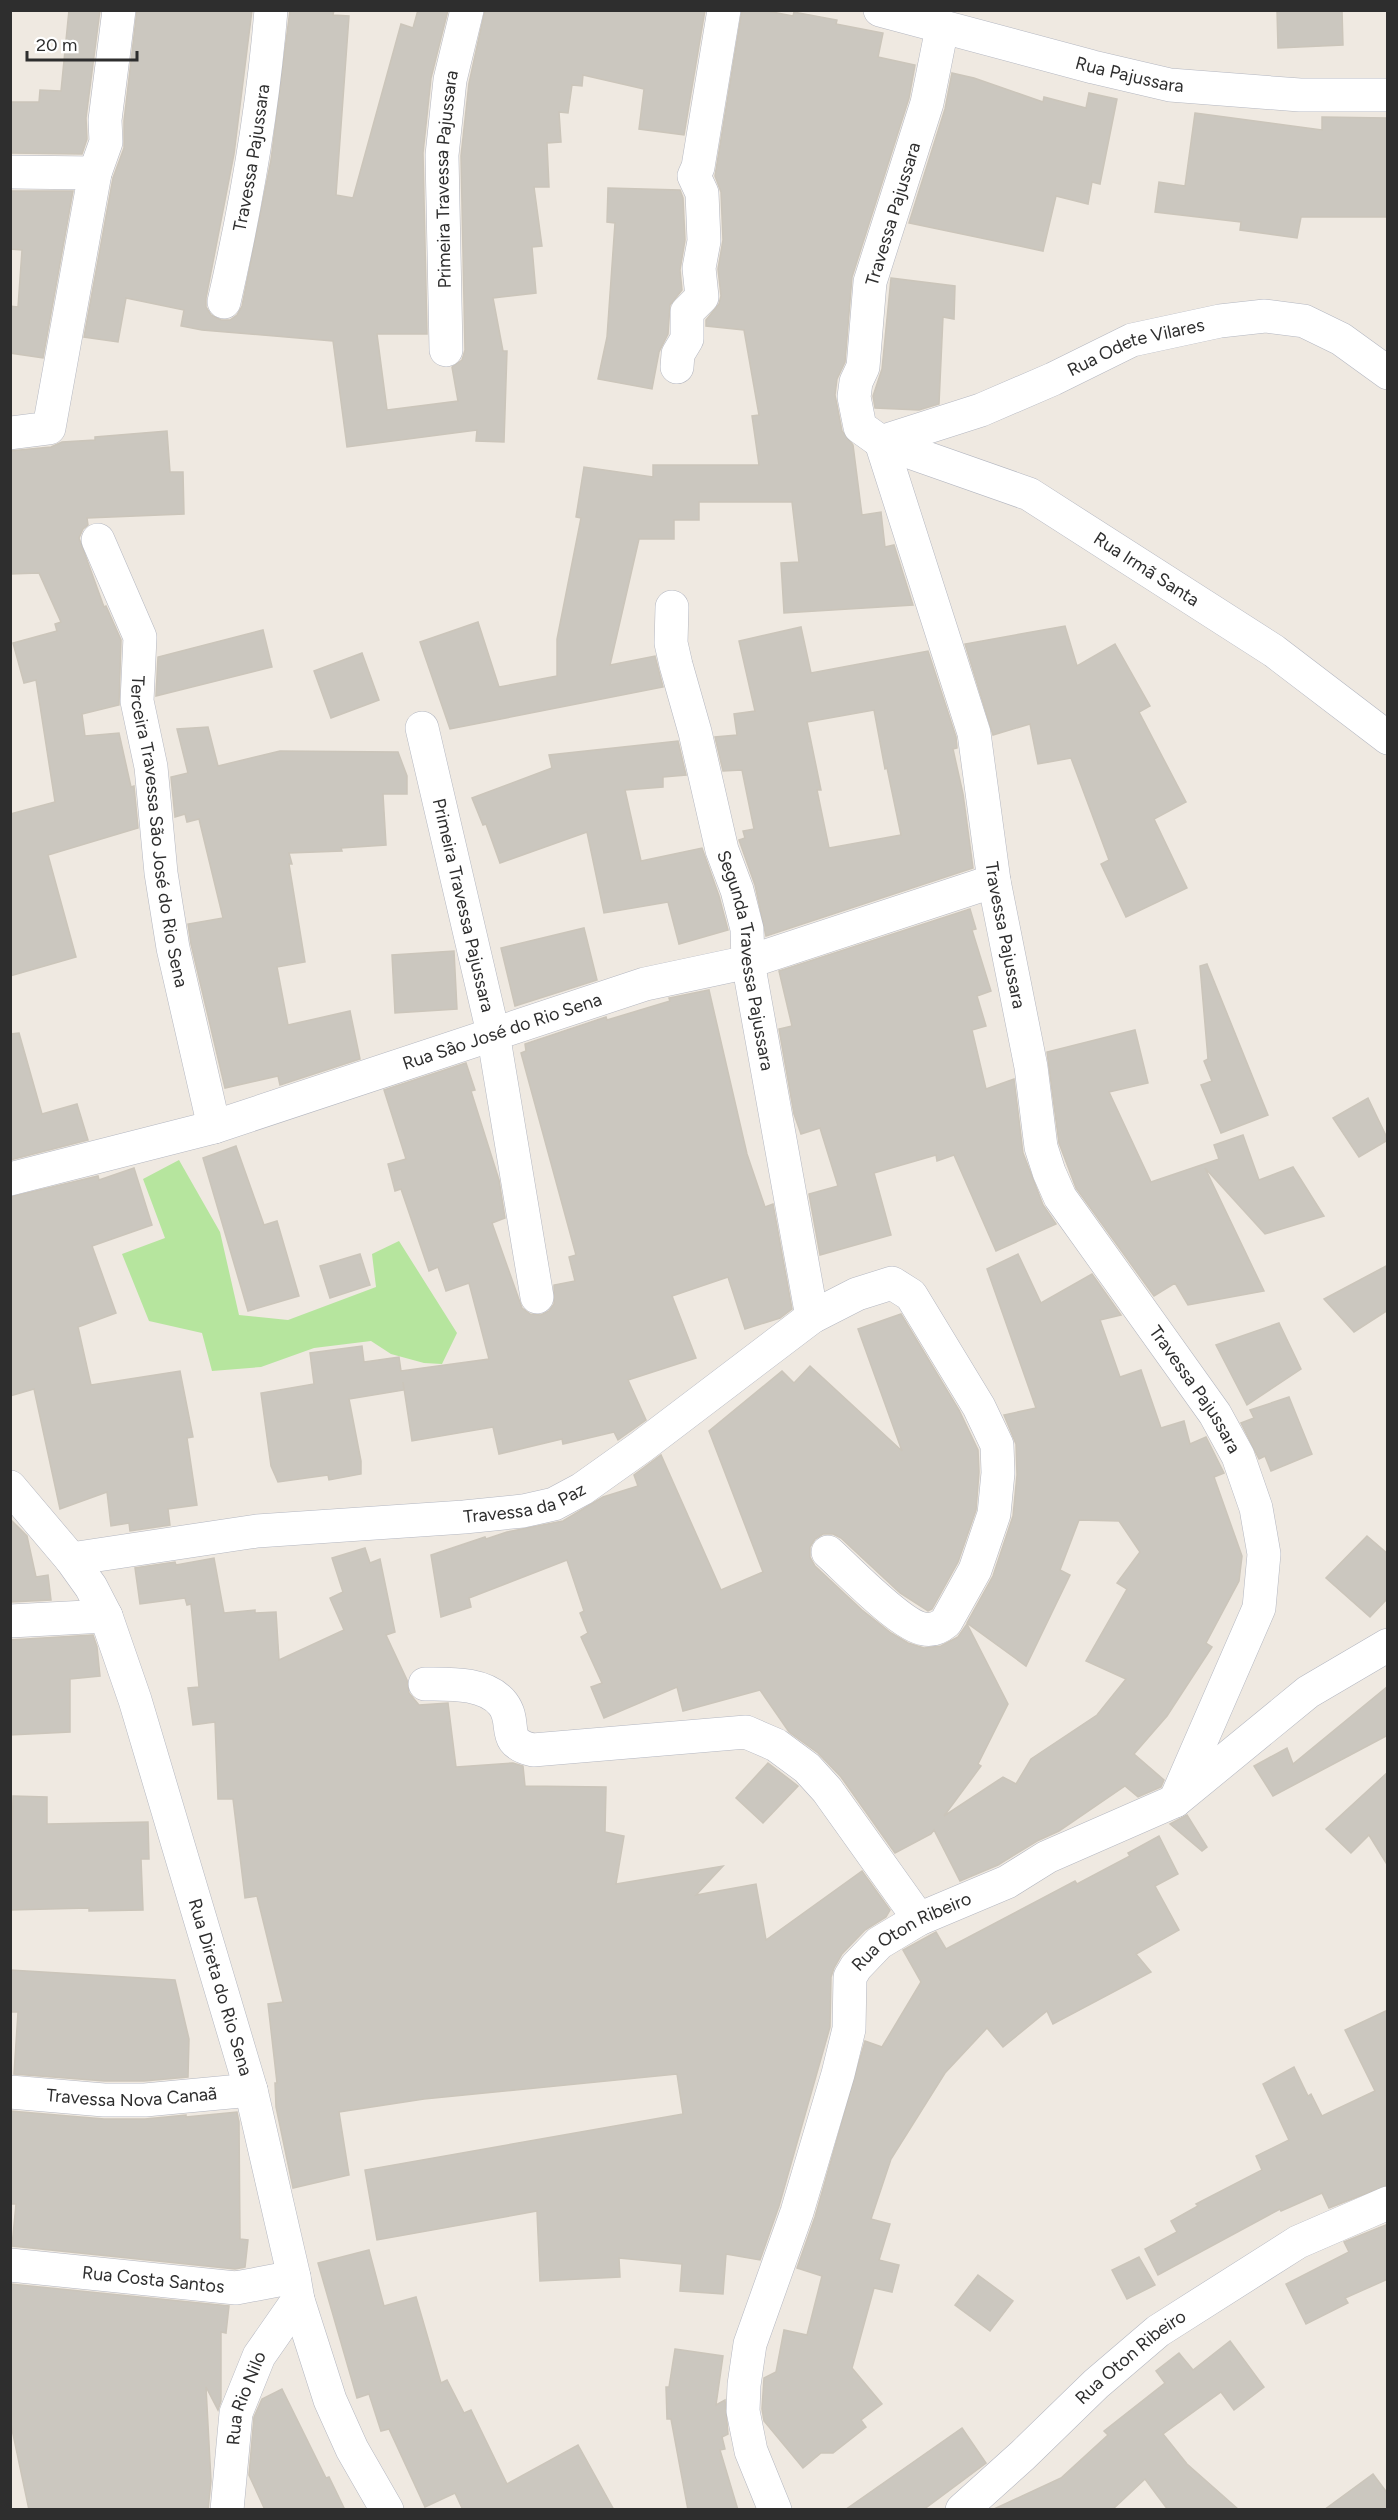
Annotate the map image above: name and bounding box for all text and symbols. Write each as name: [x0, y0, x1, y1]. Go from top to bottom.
scale bar: [27, 24, 136, 62]
text: 20 m: [36, 34, 77, 56]
street label: Rua Pajussara: [1073, 52, 1185, 97]
street label: Primeira Travessa Pajussara: [431, 68, 463, 289]
street label: Travessa Pajussara: [228, 83, 274, 233]
street label: Travessa Pajussara: [861, 139, 925, 289]
street label: Rua Odete Vilares: [1064, 314, 1206, 381]
street label: Rua Irmã Santa: [1089, 527, 1203, 611]
street label: Terceira Travessa São José do Rio Sena: [126, 675, 193, 990]
street label: Primeira Travessa Pajussara: [428, 796, 499, 1014]
street label: Segunda Travessa Pajussara: [712, 847, 778, 1072]
street label: Travessa Pajussara: [980, 860, 1030, 1010]
street label: Rua Sâo José do Rio Sena: [400, 988, 604, 1075]
street label: Travessa Pajussara: [1144, 1321, 1245, 1457]
street label: Travessa da Paz: [462, 1478, 590, 1528]
street label: Rua Oton Ribeiro: [847, 1887, 975, 1976]
street label: Rua Direta do Rio Sena: [184, 1896, 257, 2079]
street label: Travessa Nova Canaã: [45, 2082, 218, 2111]
street label: Rua Costa Santos: [81, 2261, 226, 2298]
street label: Rua Oton Ribeiro: [1071, 2305, 1190, 2409]
street label: Rua Rio Nilo: [222, 2348, 271, 2446]

